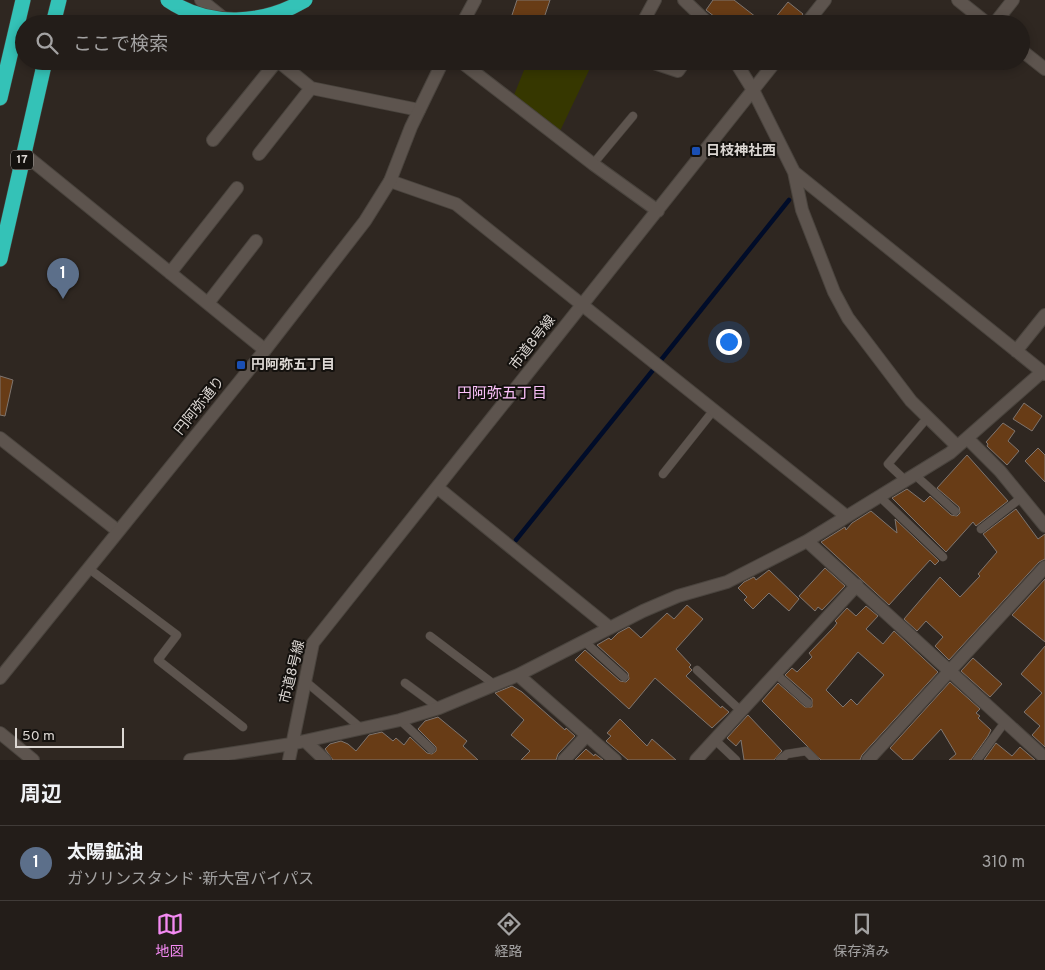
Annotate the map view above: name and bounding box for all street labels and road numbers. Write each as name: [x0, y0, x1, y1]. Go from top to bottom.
road number: 17: [11, 150, 33, 170]
street label: 市道8号線: [506, 312, 560, 374]
street label: 円阿弥通り: [171, 373, 229, 439]
street label: 市道8号線: [277, 639, 309, 705]

